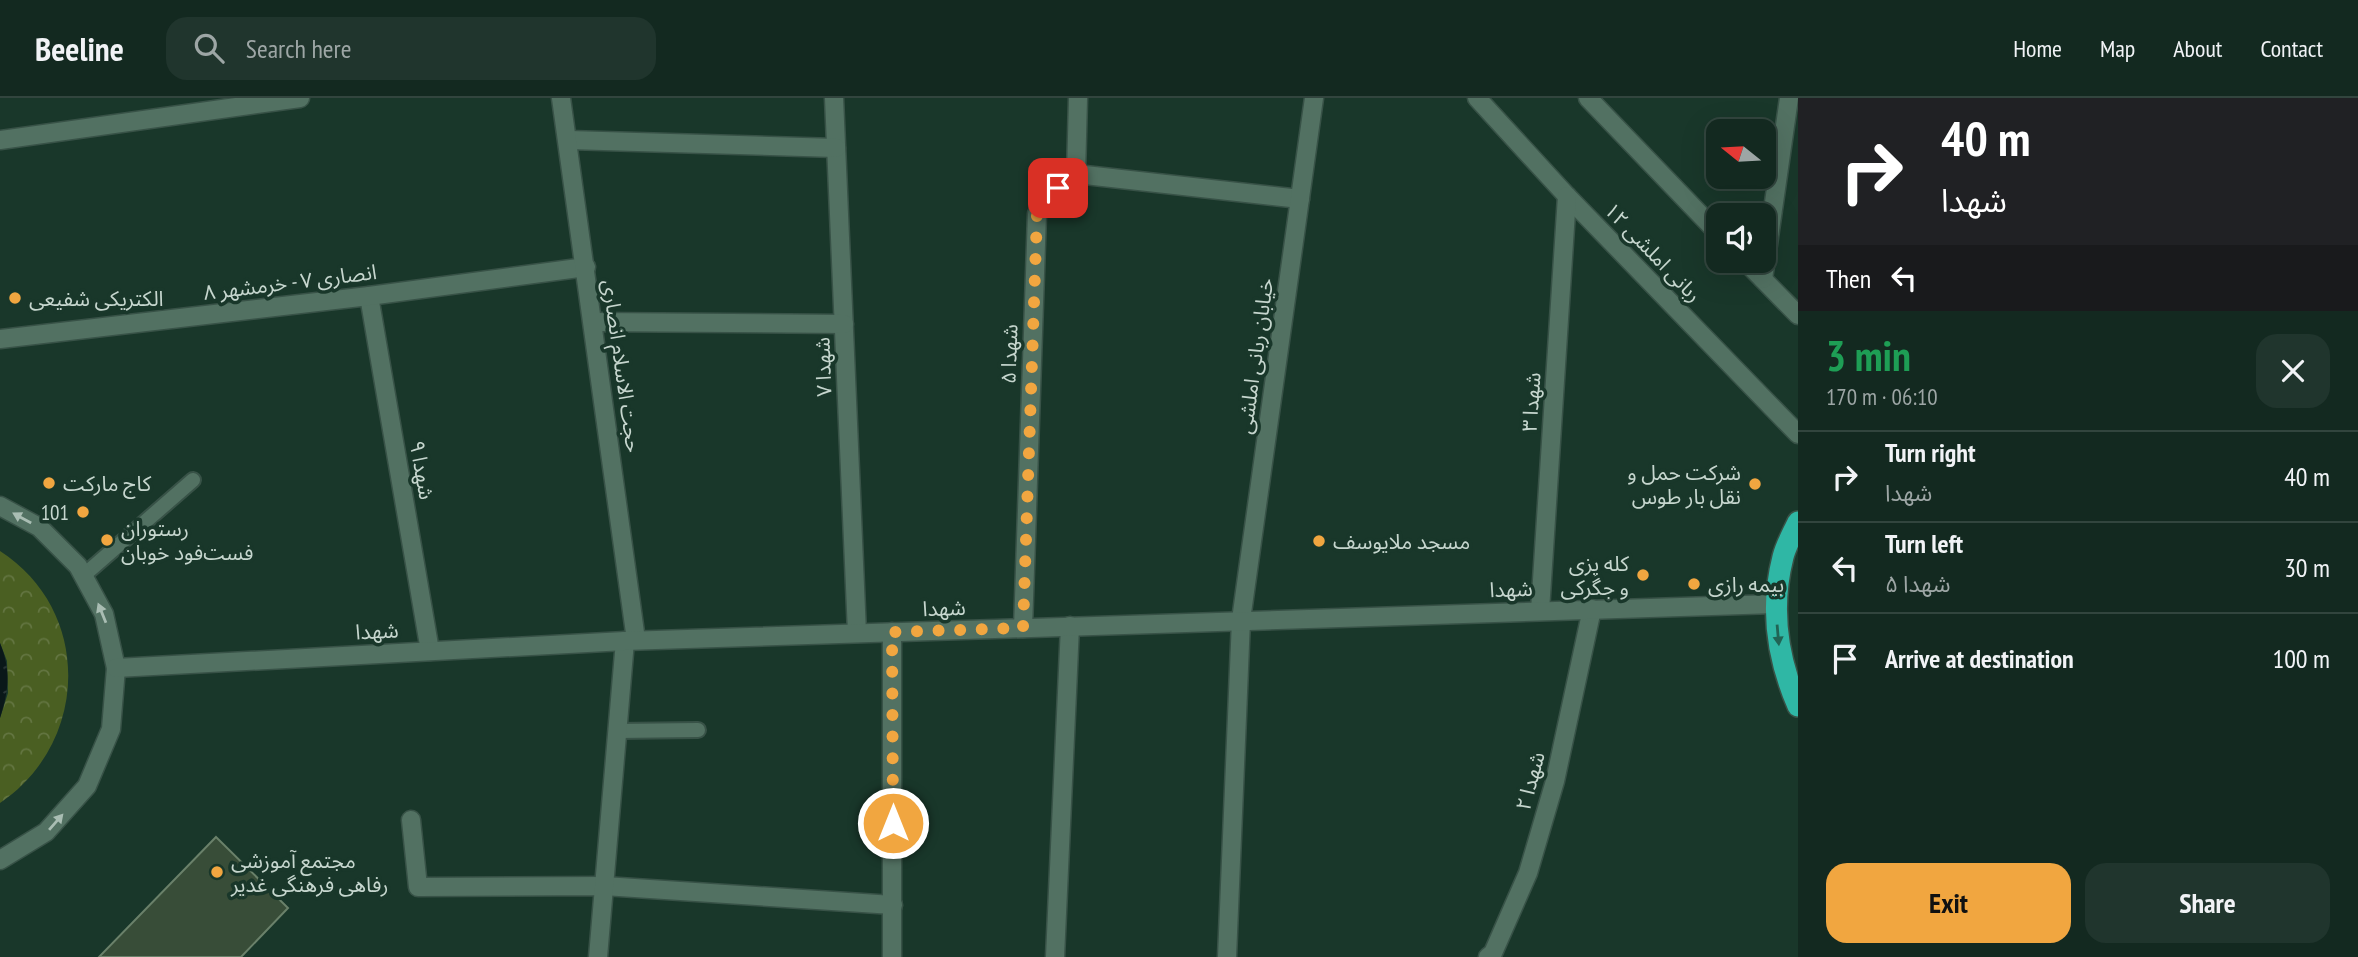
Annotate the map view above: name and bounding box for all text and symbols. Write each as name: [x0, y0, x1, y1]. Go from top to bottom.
search box: [166, 17, 656, 80]
text: Beeline: [35, 27, 124, 70]
icon: search: [190, 29, 228, 67]
text: Search here: [246, 32, 351, 65]
text: Home: [2013, 33, 2062, 64]
text: Map: [2100, 33, 2135, 64]
text: About: [2173, 33, 2222, 64]
text: Contact: [2260, 33, 2323, 64]
text: 40 m: [1941, 106, 2030, 170]
north arrow: [1706, 119, 1776, 189]
map controls: [1706, 119, 1776, 273]
icon: right: [1826, 126, 1917, 217]
pin: [1028, 158, 1088, 218]
icon: arrive: [1039, 169, 1077, 207]
text: شهدا: [1941, 179, 2007, 221]
street label: ربانی املشی ۱۲: [1599, 196, 1707, 308]
button: sound: [1706, 203, 1776, 273]
street label: انصاری ۷ - خرمشهر ۸: [202, 258, 378, 306]
icon: left: [1885, 259, 1923, 297]
text: Then: [1826, 262, 1871, 295]
street label: خیابان ربانی املشی: [1231, 276, 1279, 436]
street label: حجت الاسلام انصاری: [594, 278, 648, 455]
place label: الکتریکی شفیعی: [29, 285, 164, 312]
marker: الکتریکی شفیعی: [7, 290, 23, 306]
street label: شهدا ۵: [994, 324, 1024, 384]
text: 3 min: [1826, 328, 1911, 383]
button: close: [2256, 334, 2330, 408]
street label: شهدا ۷: [808, 337, 838, 397]
street label: شهدا ۳: [1515, 371, 1547, 433]
text: 170 m · 06:10: [1826, 382, 1938, 411]
text: Turn right: [1885, 436, 1976, 469]
street label: شهدا ۹: [404, 438, 440, 502]
icon: right: [1826, 458, 1864, 496]
place label: شرکت حمل و نقل بار طوس: [1627, 459, 1741, 510]
text: 40 m: [2284, 460, 2330, 493]
place label: کاج مارکت: [63, 470, 152, 499]
marker: کاج مارکت: [41, 475, 57, 491]
marker: شرکت حمل و نقل بار طوس: [1747, 476, 1763, 492]
text: شهدا: [1885, 478, 1932, 507]
place label: 101: [41, 499, 69, 526]
marker: 101: [75, 504, 91, 520]
one-way arrow: [12, 512, 32, 524]
place label: رستوران فست‌فود خوبان: [121, 515, 253, 566]
text: Turn left: [1885, 527, 1963, 560]
place label: مسجد ملایوسف: [1333, 528, 1470, 555]
marker: رستوران فست‌فود خوبان: [99, 532, 115, 548]
marker: مسجد ملایوسف: [1311, 533, 1327, 549]
icon: left: [1826, 549, 1864, 587]
place label: کله پزی و جگرکی: [1561, 550, 1629, 601]
text: 30 m: [2284, 551, 2330, 584]
marker: کله پزی و جگرکی: [1635, 567, 1651, 583]
text: شهدا ۵: [1885, 569, 1950, 598]
place label: بیمه رازی: [1708, 571, 1784, 598]
street label: شهدا: [1489, 575, 1533, 603]
marker: بیمه رازی: [1686, 576, 1702, 592]
street label: شهدا: [922, 594, 966, 622]
one-way arrow: [96, 602, 107, 623]
street label: شهدا: [355, 616, 399, 646]
one-way arrow: [1773, 624, 1784, 646]
icon: arrive: [1826, 640, 1864, 678]
text: Arrive at destination: [1885, 642, 2074, 675]
text: 100 m: [2272, 642, 2330, 675]
street label: شهدا ۲: [1509, 749, 1551, 813]
position arrow: [856, 786, 930, 860]
one-way arrow: [48, 813, 63, 830]
place label: مجتمع آموزشی رفاهی فرهنگی غدیر: [230, 847, 389, 898]
button: Exit: [1826, 863, 2071, 943]
button: Share: [2085, 863, 2330, 943]
marker: مجتمع آموزشی رفاهی فرهنگی غدیر: [209, 864, 225, 880]

